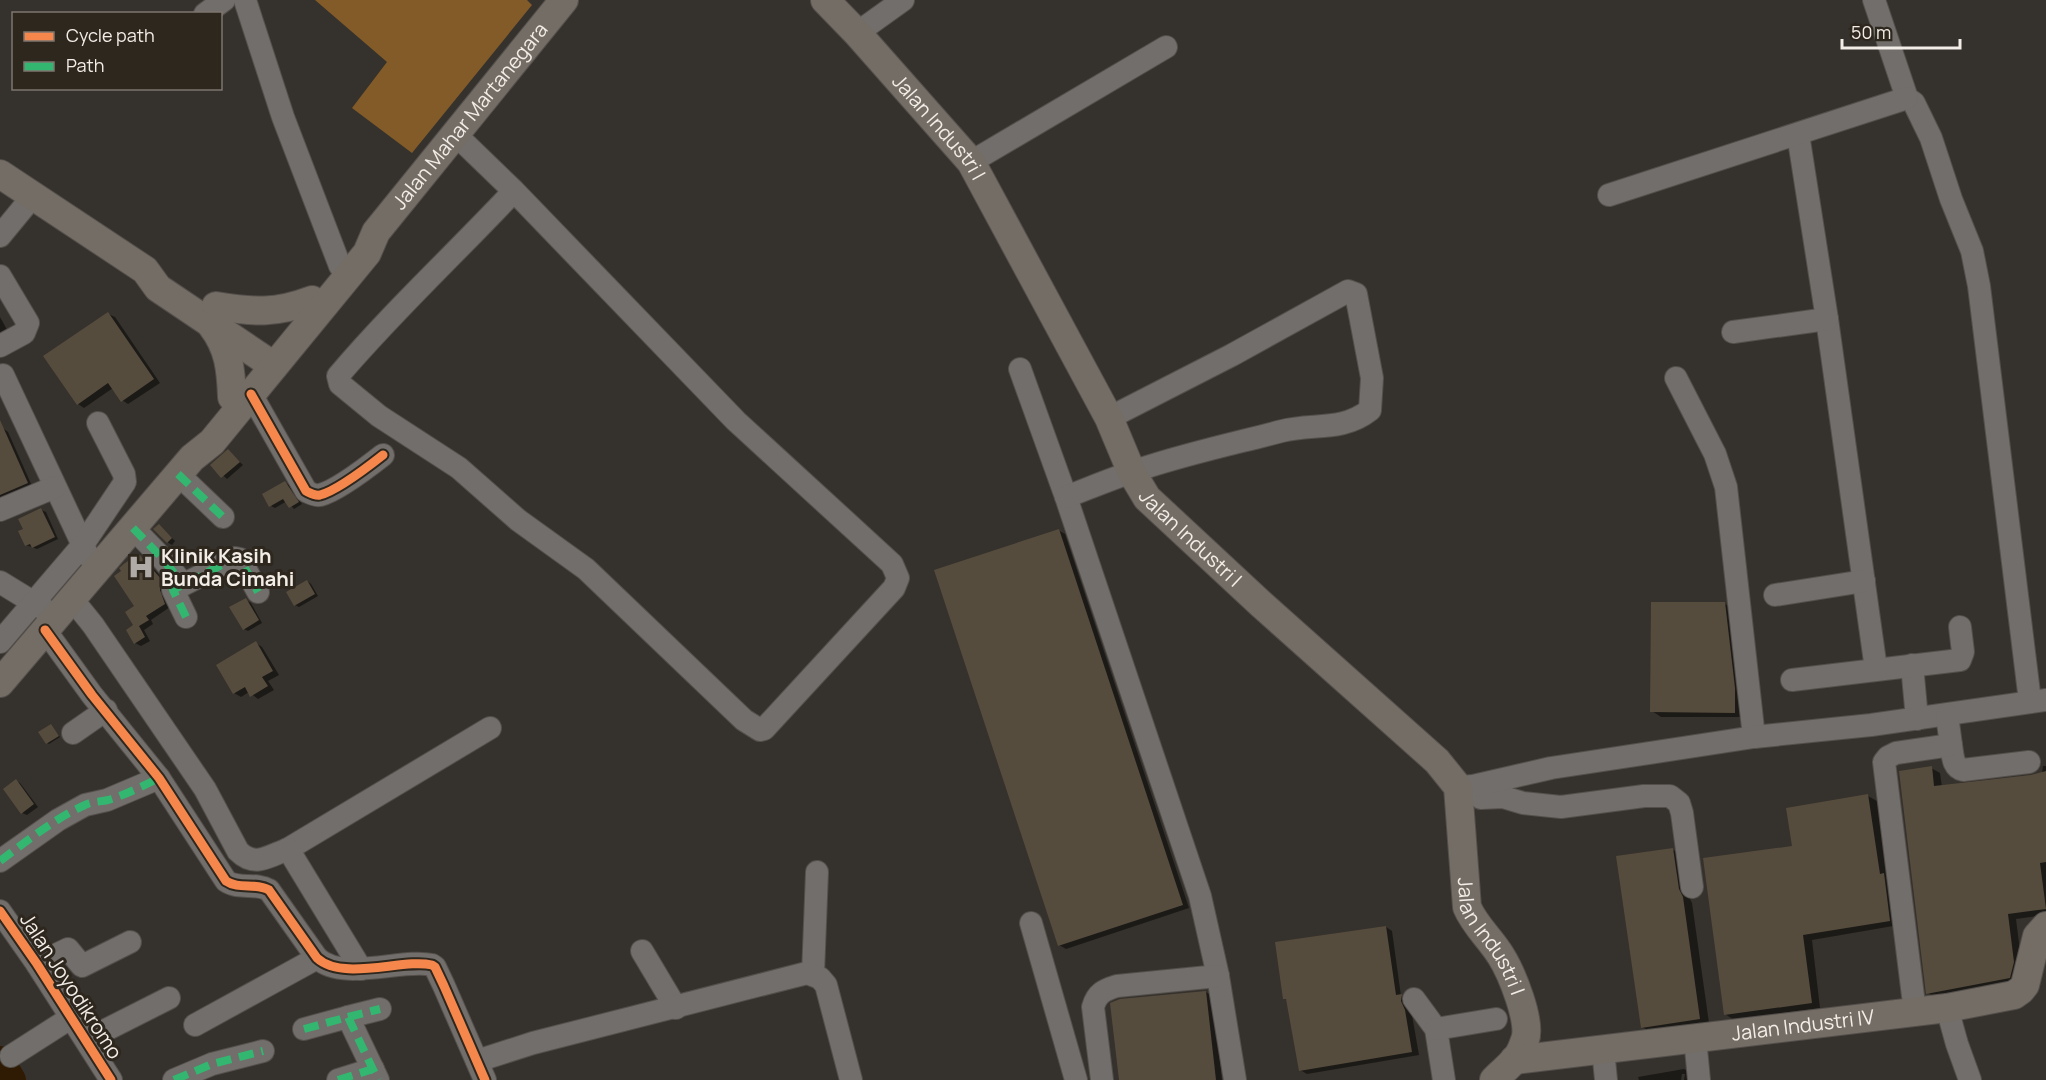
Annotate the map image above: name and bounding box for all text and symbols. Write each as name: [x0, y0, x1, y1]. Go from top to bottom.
legend: [12, 12, 222, 90]
scale bar: [1842, 12, 1960, 50]
street label: Jalan Mahar Martanegara: [386, 17, 553, 215]
text: 50 m: [1851, 20, 1891, 44]
text: Cycle path: [66, 23, 155, 47]
text: Path: [66, 53, 104, 77]
street label: Jalan Industri I: [887, 68, 992, 185]
street label: Jalan Industri I: [1133, 485, 1248, 593]
place label: Klinik Kasih Bunda Cimahi: [161, 542, 294, 592]
hospital icon: Klinik Kasih Bunda Cimahi: [126, 552, 156, 582]
street label: Jalan Industri I: [1452, 876, 1531, 999]
street label: Jalan Joyodikromo: [14, 908, 129, 1064]
street label: Jalan Industri IV: [1730, 1003, 1876, 1047]

